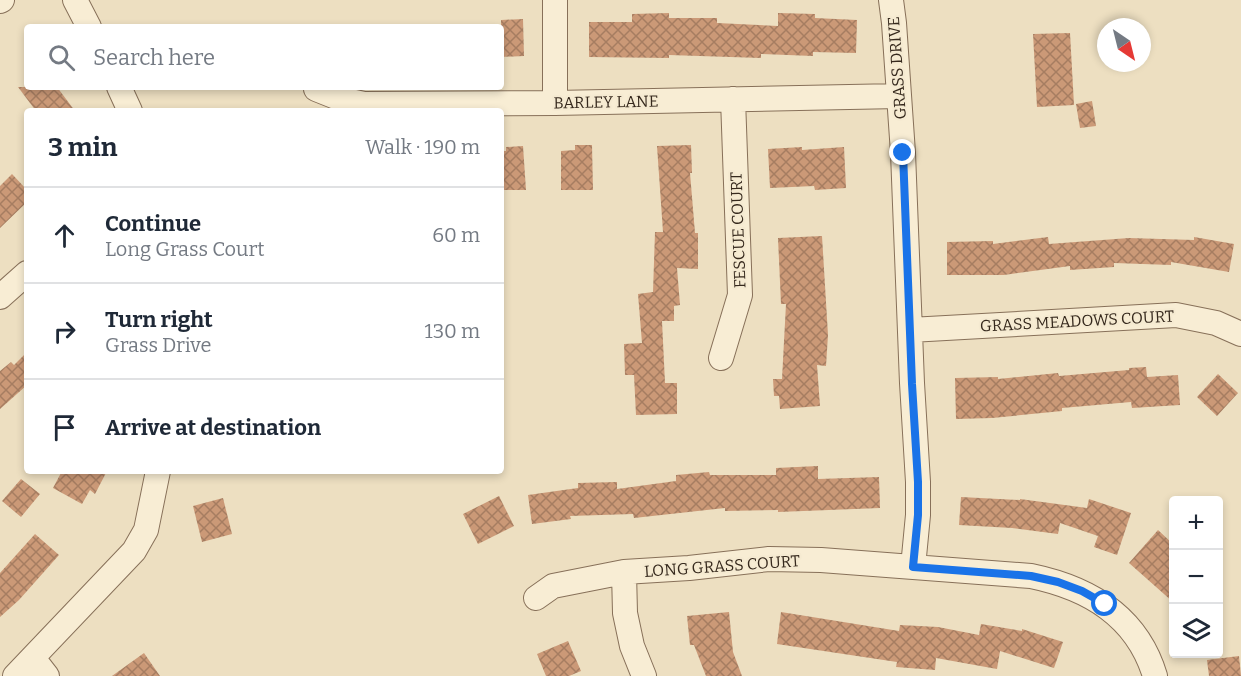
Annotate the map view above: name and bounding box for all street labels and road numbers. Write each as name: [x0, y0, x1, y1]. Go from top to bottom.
street label: GRASS DRIVE: [884, 16, 910, 120]
street label: BARLEY LANE: [553, 92, 659, 112]
street label: FESCUE COURT: [726, 171, 750, 289]
street label: GRASS MEADOWS COURT: [979, 306, 1175, 336]
street label: LONG GRASS COURT: [643, 551, 801, 581]

